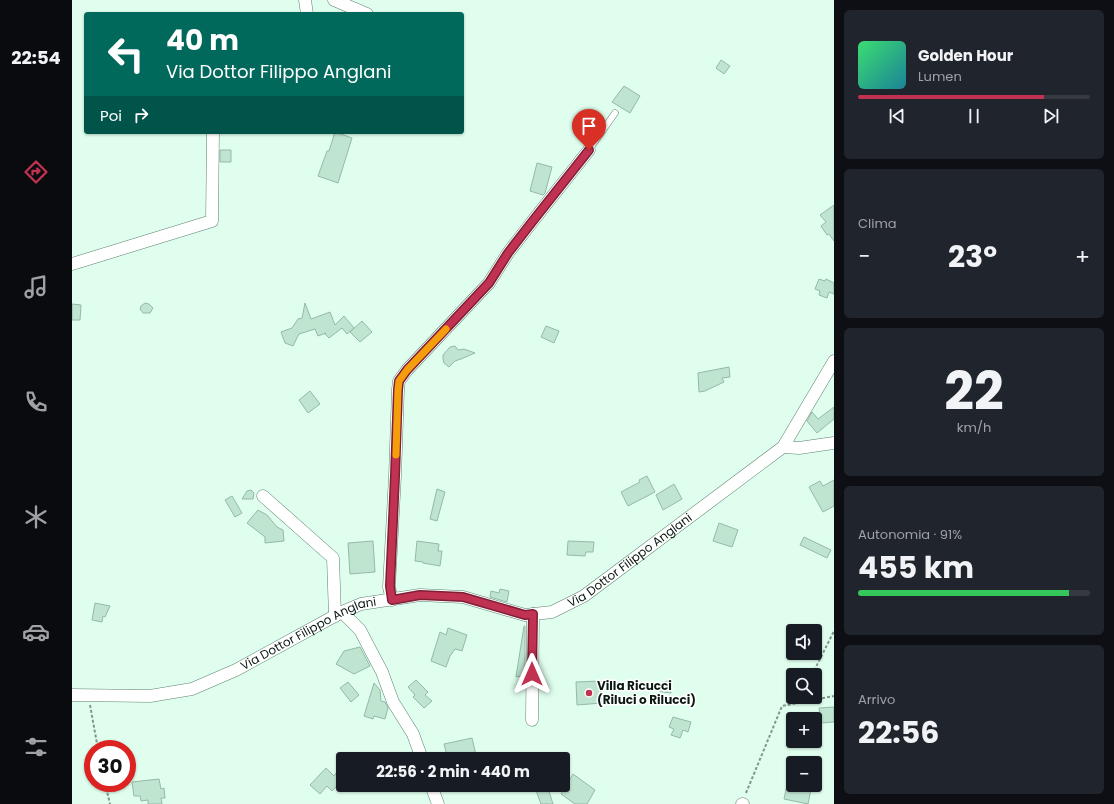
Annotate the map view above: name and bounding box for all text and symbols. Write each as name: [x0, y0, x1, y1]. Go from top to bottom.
text: 40 m: [166, 21, 239, 60]
icon: left: [100, 28, 152, 80]
text: 22:54: [11, 45, 61, 70]
text: Golden Hour: [918, 45, 1013, 66]
text: Via Dottor Filippo Anglani: [166, 59, 391, 84]
text: Lumen: [918, 67, 962, 86]
icon: right: [130, 104, 152, 126]
text: Poi: [100, 105, 122, 126]
icon: previous: [886, 105, 908, 127]
icon: pause: [963, 105, 985, 127]
icon: next: [1040, 105, 1062, 127]
pin: [572, 109, 606, 150]
icon: arrive: [578, 115, 600, 137]
icon: directions: [22, 158, 50, 186]
text: Clima: [858, 214, 897, 233]
text: 23°: [948, 235, 997, 278]
text: −: [858, 241, 870, 272]
text: +: [1075, 241, 1090, 272]
icon: music: [22, 273, 50, 301]
text: 22: [944, 355, 1004, 428]
icon: phone: [22, 388, 50, 416]
text: km/h: [957, 418, 991, 437]
icon: climate: [22, 503, 50, 531]
street label: Via Dottor Filippo Anglani: [564, 509, 695, 611]
text: Autonomia · 91%: [858, 525, 962, 544]
text: 455 km: [858, 546, 974, 589]
street label: Via Dottor Filippo Anglani: [237, 593, 377, 674]
icon: car: [22, 618, 50, 646]
map controls: [786, 624, 822, 792]
button: sound: [786, 624, 822, 660]
position arrow: [511, 653, 553, 695]
button: search: [786, 668, 822, 704]
place label: Villa Ricucci (Riluci o Rilucci): [597, 677, 696, 708]
marker: Villa Ricucci (Riluci o Rilucci): [584, 688, 594, 698]
text: Arrivo: [858, 690, 895, 709]
text: 22:56: [858, 711, 939, 754]
button: +: [786, 712, 822, 748]
icon: filters: [22, 733, 50, 761]
speed limit sign: 30: [84, 740, 136, 792]
button: −: [786, 756, 822, 792]
text: 22:56 · 2 min · 440 m: [376, 761, 530, 782]

